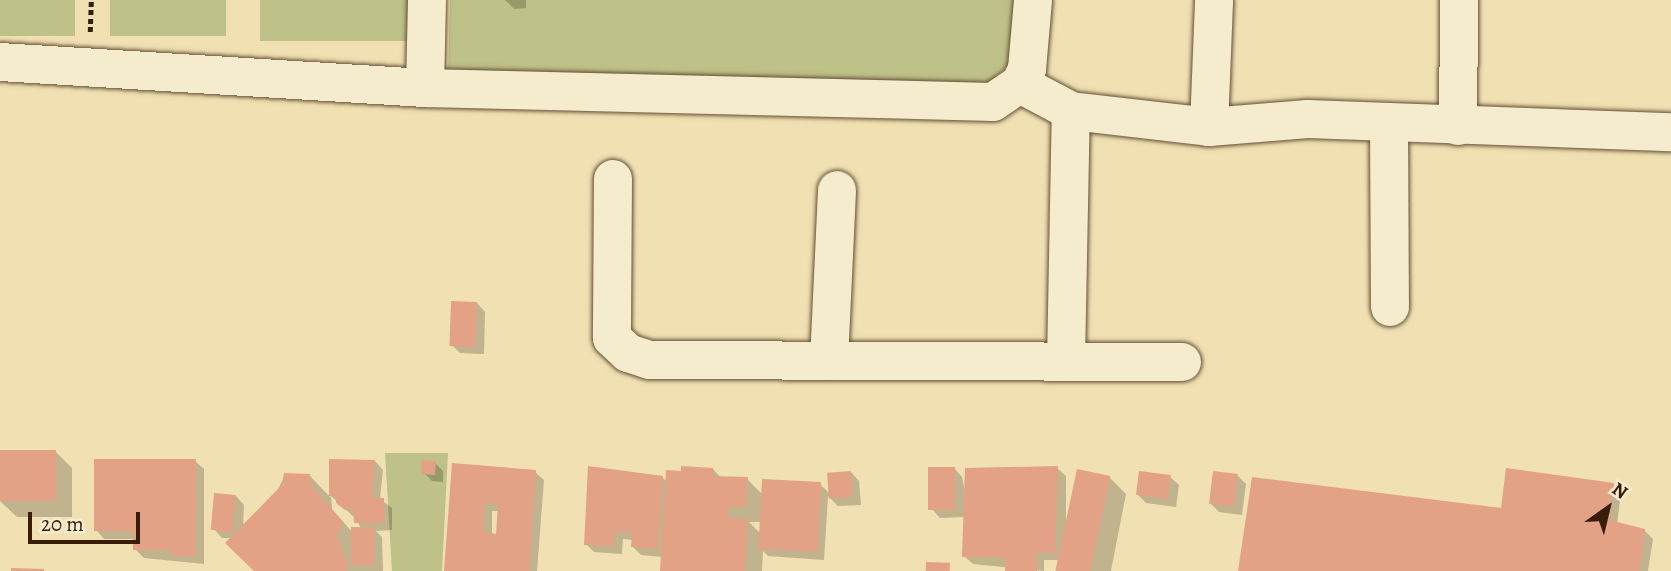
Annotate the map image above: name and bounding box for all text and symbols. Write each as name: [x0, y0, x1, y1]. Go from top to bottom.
north arrow: [1573, 473, 1643, 543]
text: N: [1607, 476, 1633, 505]
scale bar: [32, 498, 144, 542]
text: 20 m: [41, 510, 84, 538]

